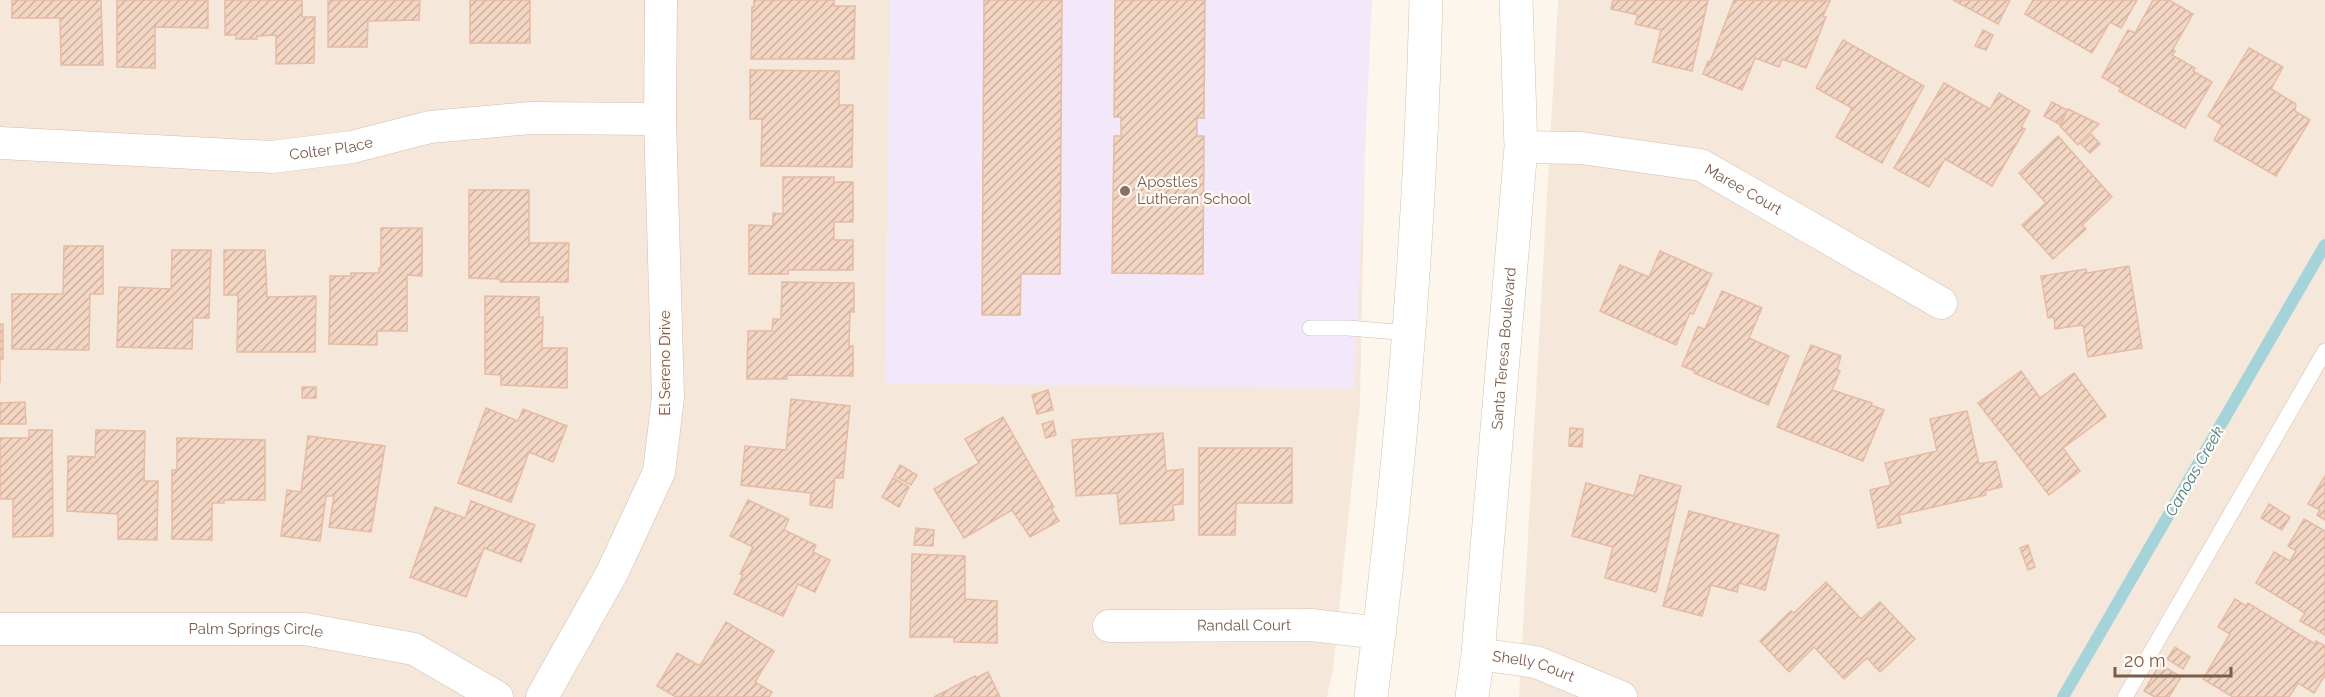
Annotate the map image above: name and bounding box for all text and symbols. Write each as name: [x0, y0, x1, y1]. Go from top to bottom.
street label: Colter Place: [288, 133, 375, 164]
street label: Maree Court: [1701, 160, 1785, 219]
place label: Apostles Lutheran School: [1137, 173, 1252, 208]
marker: Apostles Lutheran School: [1118, 184, 1132, 198]
street label: Santa Teresa Boulevard: [1488, 267, 1520, 430]
street label: El Sereno Drive: [656, 310, 674, 416]
water label: Canoas Creek: [2161, 423, 2228, 520]
street label: Randall Court: [1197, 616, 1291, 635]
street label: Palm Springs Circle: [189, 620, 325, 641]
scale bar: [2115, 640, 2230, 678]
street label: Shelly Court: [1491, 647, 1577, 686]
text: 20 m: [2124, 650, 2166, 671]

